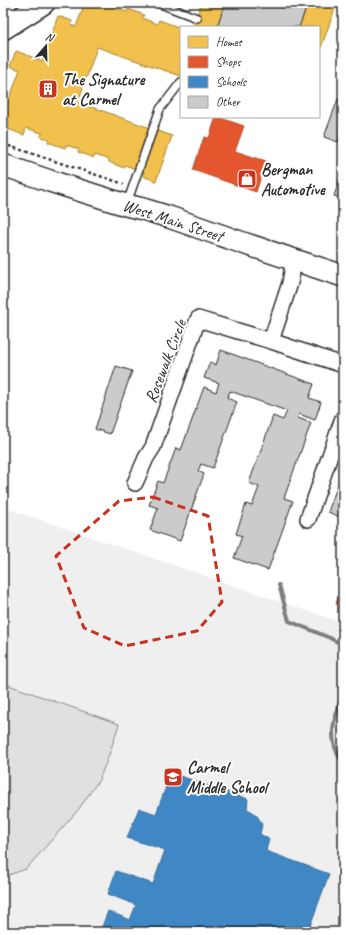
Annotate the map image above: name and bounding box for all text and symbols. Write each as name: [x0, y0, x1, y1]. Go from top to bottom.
north arrow: [26, 26, 66, 66]
legend: [180, 26, 320, 118]
text: N: [44, 29, 57, 45]
text: Homes: [216, 34, 243, 50]
text: Shops: [216, 54, 241, 70]
place label: The Signature at Carmel: [62, 69, 146, 110]
text: Schools: [216, 74, 248, 90]
building icon: The Signature at Carmel: [37, 78, 59, 100]
text: Other: [216, 94, 242, 110]
place label: Bergman Automotive: [261, 159, 326, 200]
shop icon: Bergman Automotive: [236, 168, 258, 190]
street label: West Main Street: [120, 194, 228, 247]
street label: Rosewalk Circle: [140, 315, 191, 406]
place label: Carmel Middle School: [187, 757, 270, 798]
school or university icon: Carmel Middle School: [162, 766, 184, 788]

